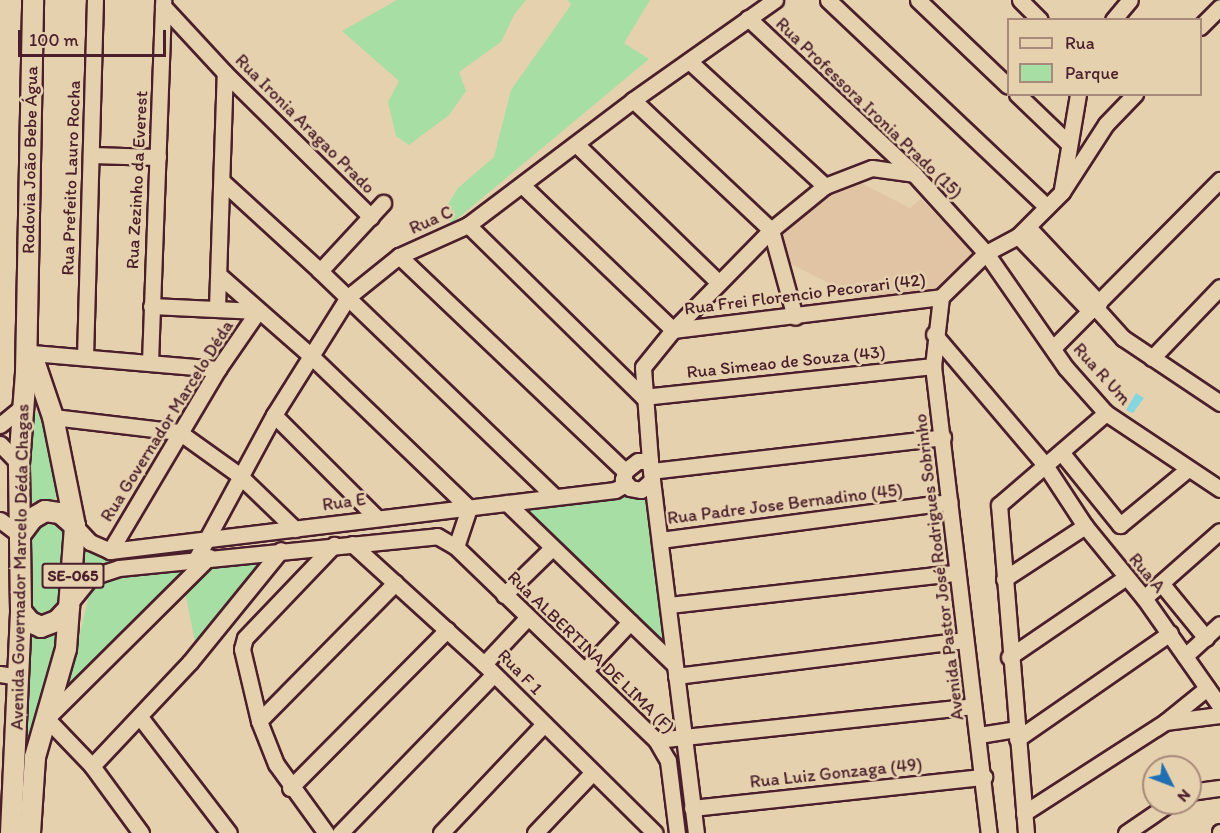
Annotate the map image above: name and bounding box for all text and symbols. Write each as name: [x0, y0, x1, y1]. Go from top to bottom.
street label: Rua Professora Ironia Prado (15): [771, 13, 967, 203]
scale bar: [21, 18, 170, 56]
legend: [1007, 18, 1202, 96]
text: 100 m: [29, 29, 79, 51]
text: Rua: [1065, 32, 1095, 54]
street label: Rua Ironia Aragao Prado: [230, 49, 380, 199]
text: Parque: [1065, 62, 1119, 84]
street label: Rodovia João Bebe Água: [18, 66, 42, 254]
street label: Rua Prefeito Lauro Rocha: [57, 80, 85, 276]
street label: Rua Zezinho da Everest: [122, 91, 152, 269]
street label: Rua C: [406, 201, 456, 239]
street label: Rua Frei Florencio Pecorari (42): [683, 269, 927, 319]
street label: Rua Governador Marcelo Déda: [96, 316, 238, 526]
street label: Rua R Um: [1069, 339, 1135, 409]
street label: Rua Simeao de Souza (43): [685, 341, 887, 383]
street label: Avenida Governador Marcelo Déda Chagas: [6, 403, 34, 731]
street label: Avenida Pastor José Rodrigues Sobrinho: [909, 413, 969, 721]
street label: Rua Padre Jose Bernadino (45): [667, 479, 903, 529]
street label: Rua E: [321, 488, 367, 516]
street label: Rua A: [1124, 549, 1170, 597]
road number: SE-065: [42, 563, 104, 589]
street label: Rua ALBERTINA DE LIMA (F): [503, 566, 679, 738]
street label: Rua F 1: [493, 645, 547, 699]
street label: Rua Luiz Gonzaga (49): [749, 753, 923, 793]
north arrow: [1142, 755, 1202, 815]
text: N: [1174, 786, 1195, 806]

